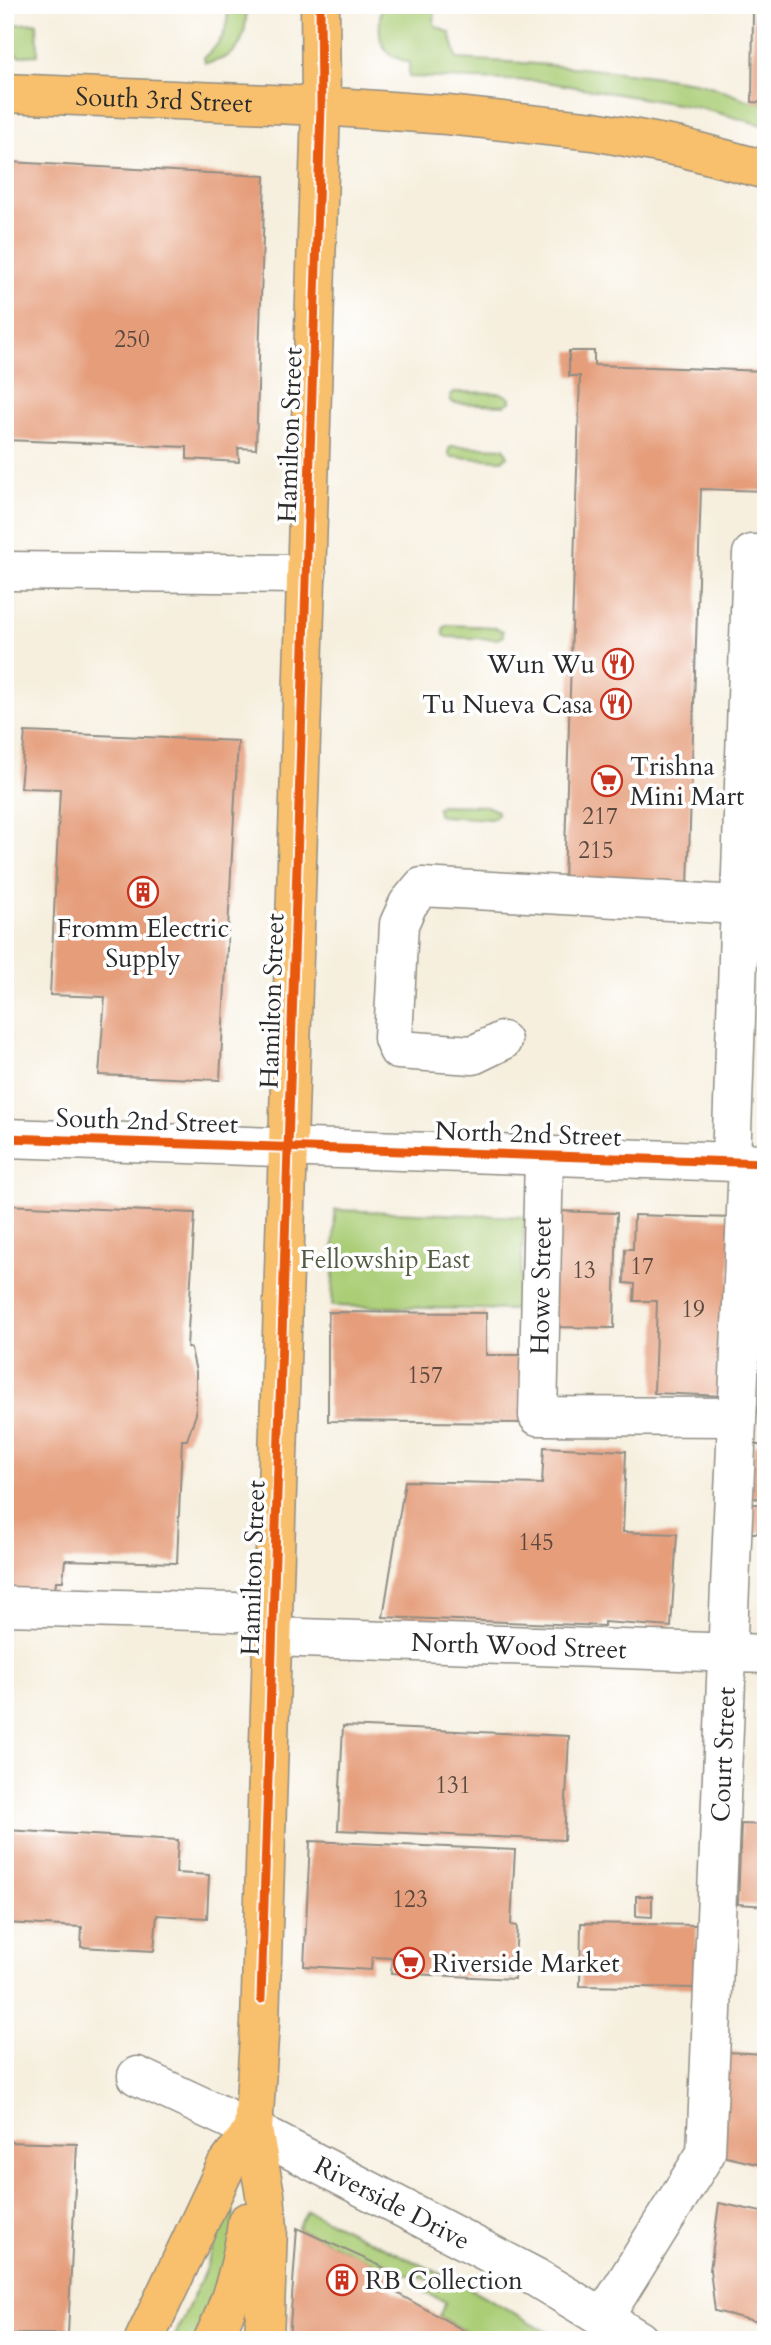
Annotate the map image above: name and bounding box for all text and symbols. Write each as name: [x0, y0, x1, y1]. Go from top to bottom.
street label: South 3rd Street: [75, 78, 253, 121]
house number: 250: [114, 324, 150, 355]
street label: Hamilton Street: [269, 347, 311, 523]
place label: Wun Wu: [486, 647, 595, 682]
restaurant icon: Wun Wu: [601, 647, 635, 681]
place label: Tu Nueva Casa: [422, 687, 593, 722]
restaurant icon: Tu Nueva Casa: [599, 687, 633, 721]
place label: Trishna Mini Mart: [630, 749, 744, 814]
supermarket icon: Trishna Mini Mart: [590, 764, 624, 798]
house number: 217: [582, 801, 618, 832]
house number: 215: [578, 835, 614, 866]
building icon: Fromm Electric Supply: [126, 875, 160, 909]
place label: Fromm Electric Supply: [57, 911, 229, 976]
street label: Hamilton Street: [251, 913, 293, 1089]
street label: South 2nd Street: [55, 1100, 239, 1142]
street label: North 2nd Street: [434, 1113, 622, 1155]
street label: Howe Street: [522, 1217, 560, 1355]
park label: Fellowship East: [300, 1242, 470, 1277]
house number: 17: [630, 1251, 654, 1282]
house number: 13: [572, 1255, 596, 1286]
house number: 19: [681, 1294, 705, 1325]
house number: 157: [407, 1360, 443, 1391]
street label: Hamilton Street: [232, 1480, 274, 1656]
house number: 145: [518, 1527, 554, 1558]
street label: North Wood Street: [411, 1624, 627, 1667]
street label: Court Street: [703, 1686, 743, 1823]
house number: 131: [435, 1770, 471, 1801]
house number: 123: [392, 1884, 428, 1915]
supermarket icon: Riverside Market: [392, 1946, 426, 1980]
place label: Riverside Market: [432, 1946, 620, 1981]
street label: Riverside Drive: [308, 2147, 476, 2258]
building icon: RB Collection: [325, 2263, 359, 2297]
place label: RB Collection: [365, 2263, 523, 2298]

